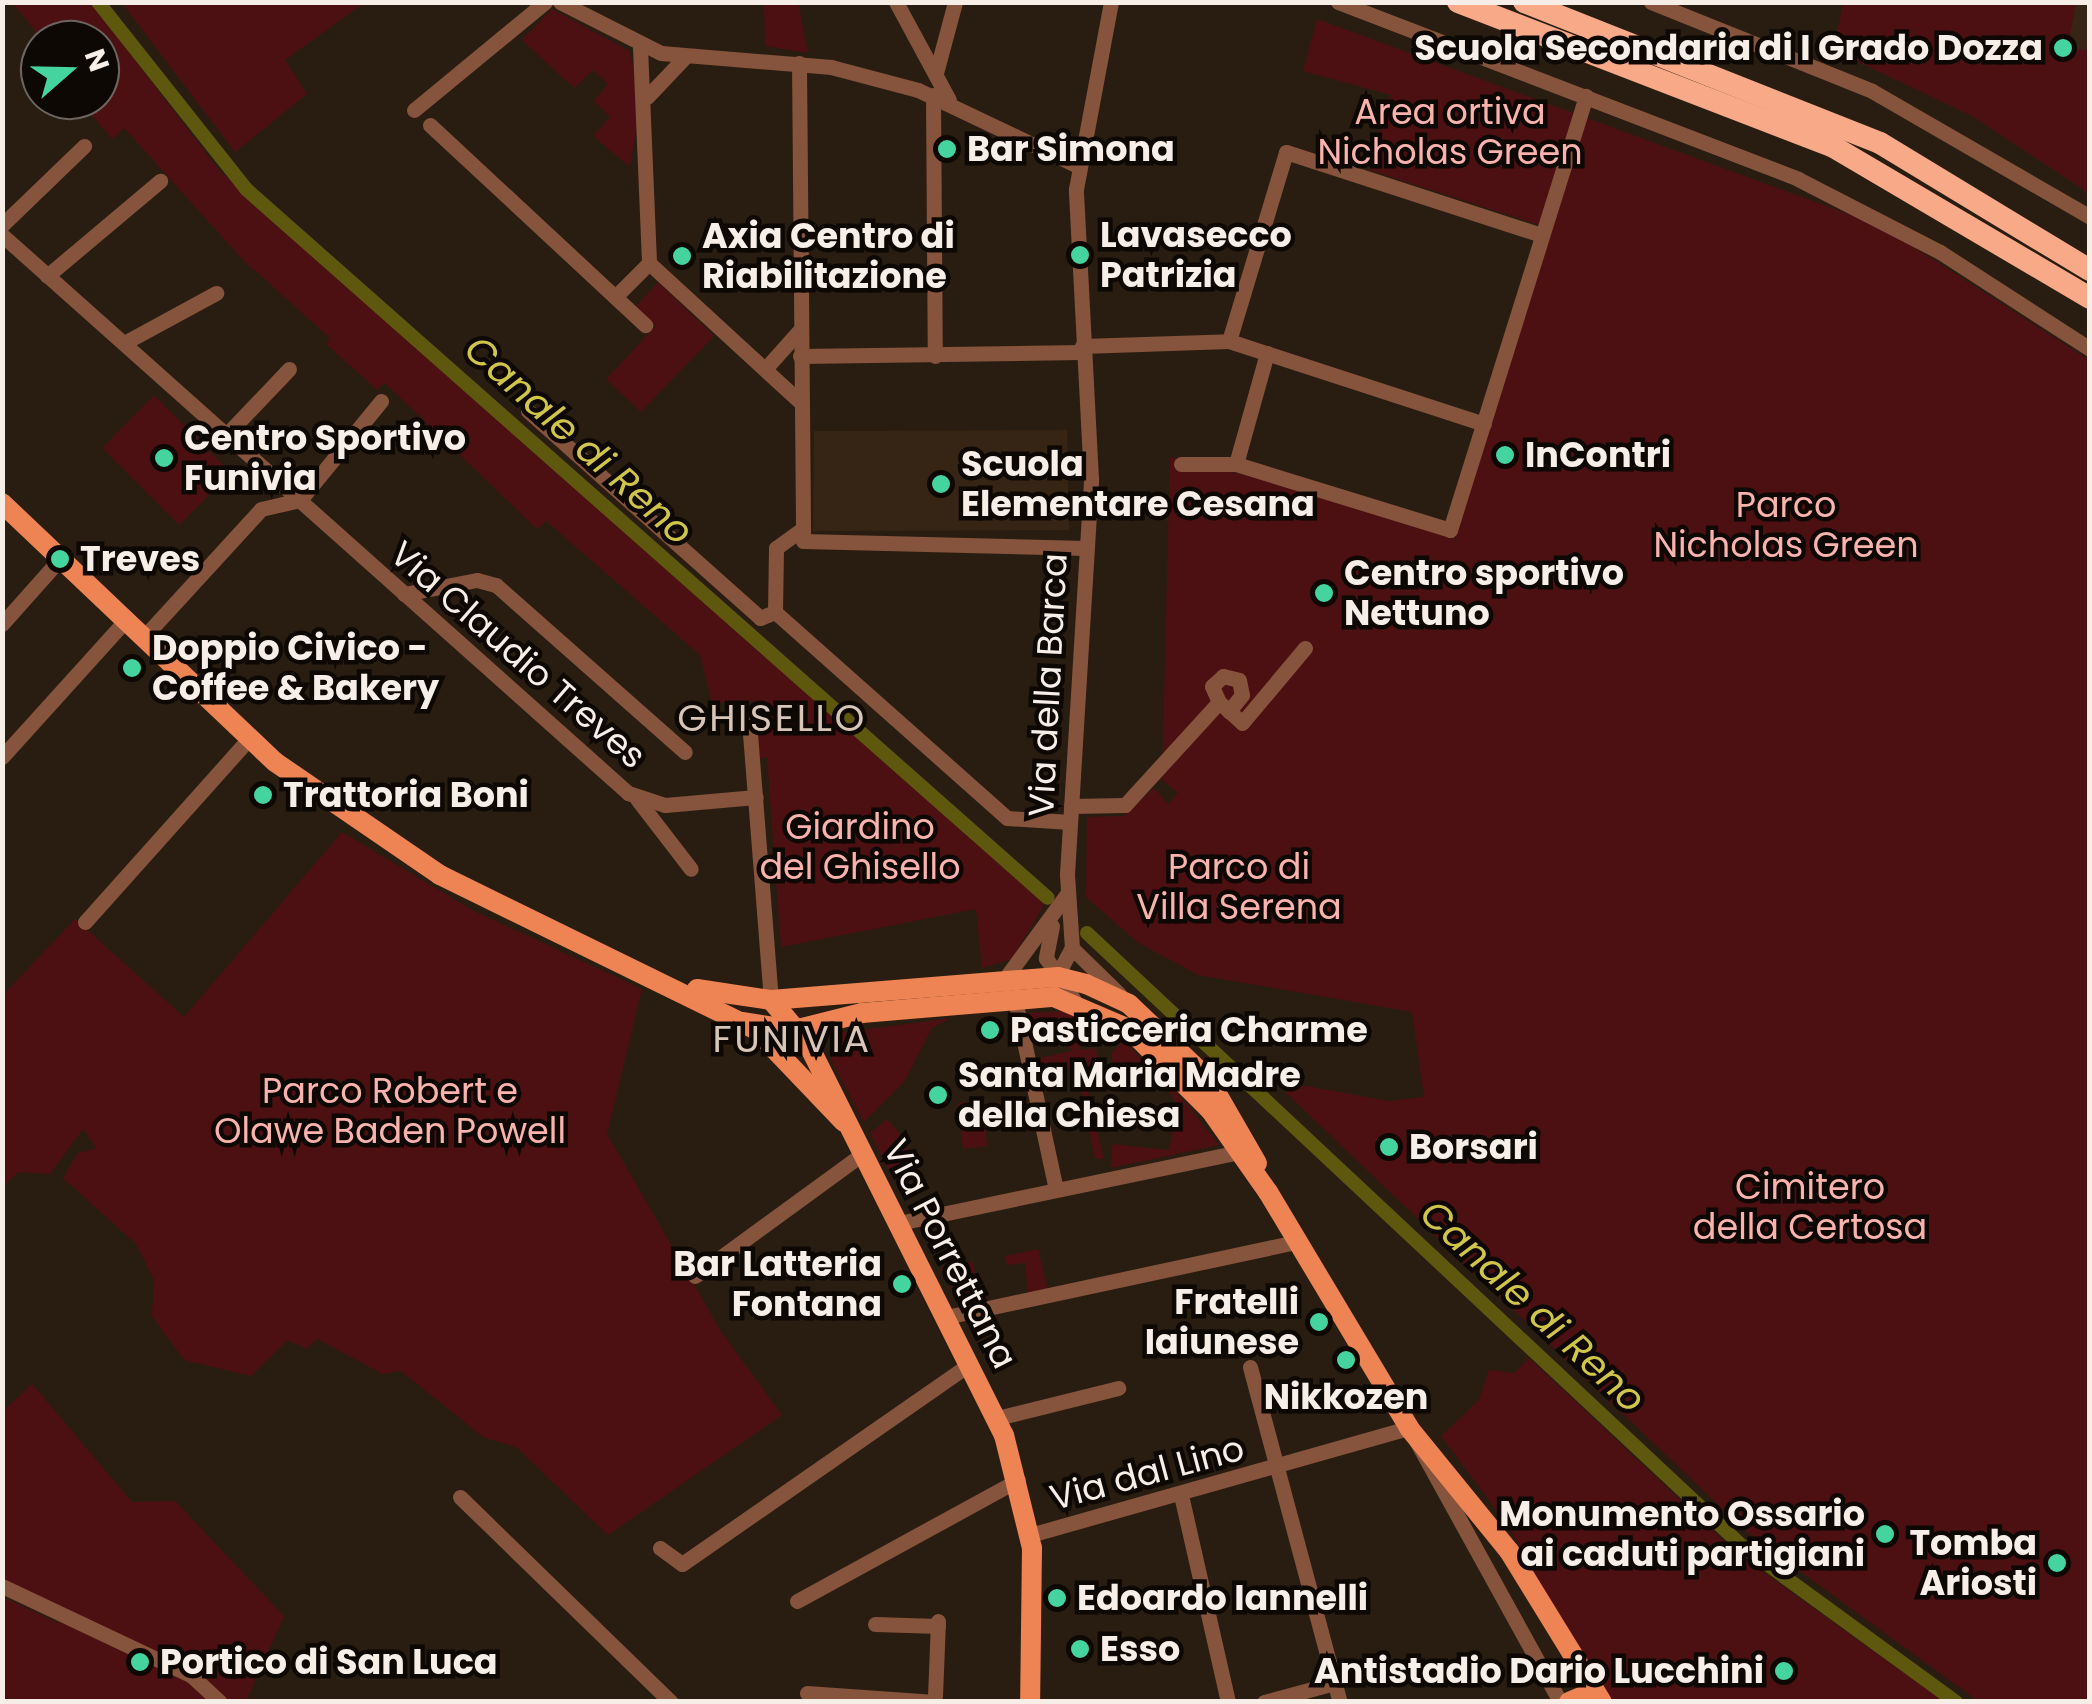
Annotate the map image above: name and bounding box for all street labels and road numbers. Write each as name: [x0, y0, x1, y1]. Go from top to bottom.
street label: Via Claudio Treves: [382, 533, 654, 777]
street label: Via della Barca: [1020, 552, 1076, 818]
street label: Via Porrettana: [874, 1133, 1026, 1375]
street label: Via dal Lino: [1045, 1427, 1249, 1519]

